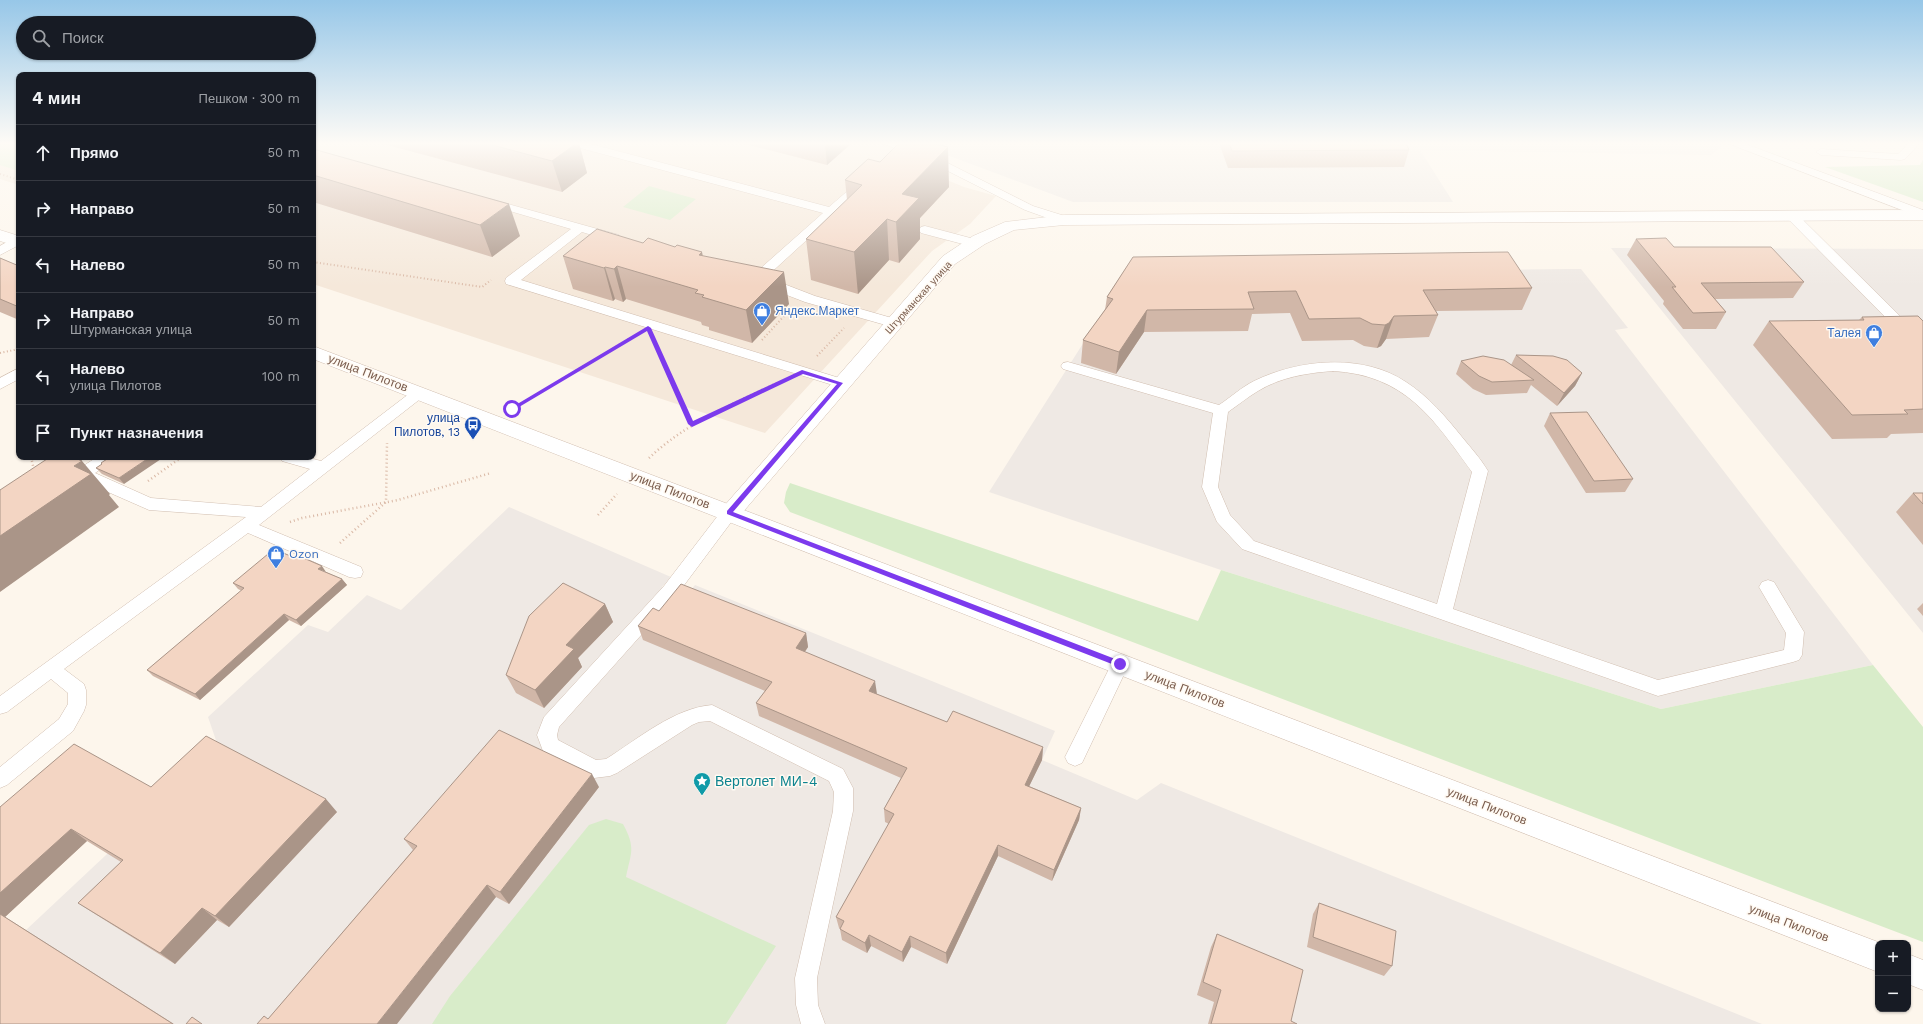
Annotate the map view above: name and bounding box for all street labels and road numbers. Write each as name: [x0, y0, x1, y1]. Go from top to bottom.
street label: Штурманская улица: [883, 259, 954, 336]
street label: улица Пилотов: [326, 351, 410, 395]
street label: улица Пилотов: [628, 468, 712, 512]
street label: улица Пилотов: [1143, 667, 1227, 711]
street label: улица Пилотов: [1445, 784, 1529, 828]
street label: улица Пилотов: [1747, 901, 1831, 945]

